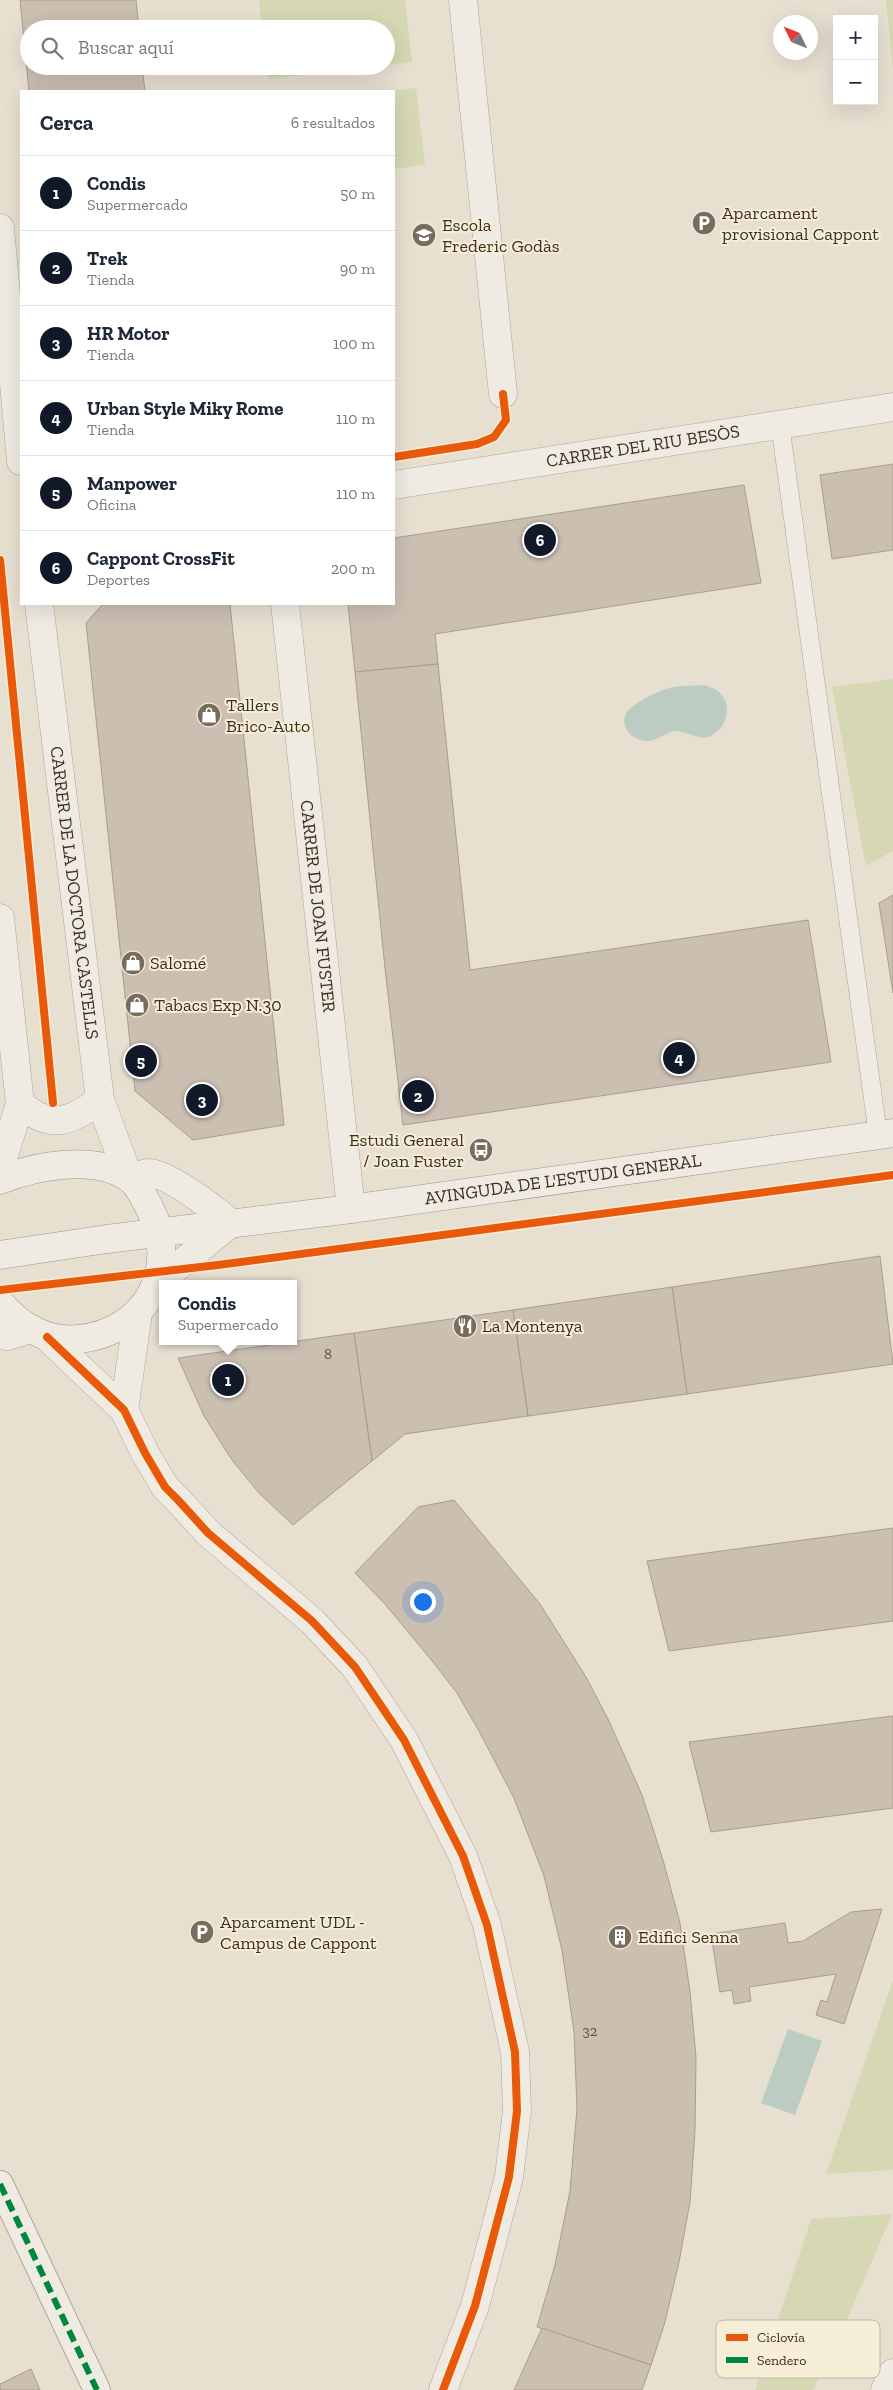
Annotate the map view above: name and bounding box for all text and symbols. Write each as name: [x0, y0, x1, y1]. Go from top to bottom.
north arrow: [773, 15, 818, 60]
map controls: [833, 15, 878, 105]
button: +: [833, 15, 878, 60]
search box: [20, 20, 395, 75]
icon: search: [38, 34, 66, 62]
text: Buscar aquí: [78, 36, 174, 59]
button: −: [833, 60, 878, 105]
text: Cerca: [40, 110, 93, 135]
text: 6 resultados: [291, 113, 375, 132]
text: Condis: [87, 172, 146, 195]
text: 1: [53, 184, 59, 203]
text: 50 m: [340, 184, 375, 203]
text: Supermercado: [87, 195, 188, 214]
place label: Aparcament provisional Cappont: [722, 202, 879, 245]
parking icon: Aparcament provisional Cappont: [691, 210, 717, 236]
place label: Escola Frederic Godàs: [442, 214, 560, 257]
school or university icon: Escola Frederic Godàs: [411, 222, 437, 248]
text: Trek: [87, 247, 127, 270]
text: 2: [52, 259, 60, 278]
text: 90 m: [340, 259, 375, 278]
text: Tienda: [87, 270, 135, 289]
text: HR Motor: [87, 322, 170, 345]
text: 3: [52, 334, 60, 353]
text: 100 m: [333, 334, 375, 353]
text: Tienda: [87, 345, 135, 364]
text: Urban Style Miky Rome: [87, 397, 283, 420]
text: 4: [51, 409, 61, 428]
text: 110 m: [336, 409, 375, 428]
text: Tienda: [87, 420, 135, 439]
street label: CARRER DEL RIU BESÒS: [545, 420, 741, 472]
text: Manpower: [87, 472, 177, 495]
text: 5: [52, 484, 60, 503]
text: 110 m: [336, 484, 375, 503]
text: Oficina: [87, 495, 137, 514]
pin: 6: [524, 521, 556, 559]
text: Cappont CrossFit: [87, 547, 235, 570]
text: 6: [52, 559, 60, 578]
text: 200 m: [331, 559, 375, 578]
text: Deportes: [87, 570, 150, 589]
place label: Tallers Brico-Auto: [226, 694, 310, 737]
shop icon: Tallers Brico-Auto: [196, 702, 222, 728]
street label: CARRER DE LA DOCTORA CASTELLS: [46, 745, 103, 1041]
street label: CARRER DE JOAN FUSTER: [295, 799, 340, 1013]
shop icon: Salomé: [120, 950, 146, 976]
place label: Salomé: [150, 952, 206, 974]
shop icon: Tabacs Exp N.30: [124, 992, 150, 1018]
place label: Tabacs Exp N.30: [154, 994, 282, 1016]
pin: 4: [663, 1039, 695, 1077]
pin: 5: [125, 1042, 157, 1080]
pin: 2: [402, 1077, 434, 1115]
pin: 3: [186, 1081, 218, 1119]
place label: Estudi General / Joan Fuster: [349, 1129, 464, 1172]
bus stop icon: Estudi General / Joan Fuster: [468, 1137, 494, 1163]
street label: AVINGUDA DE L'ESTUDI GENERAL: [423, 1149, 703, 1210]
popup: [159, 1280, 297, 1345]
text: Condis: [178, 1292, 236, 1315]
restaurant icon: La Montenya: [452, 1313, 478, 1339]
text: Supermercado: [178, 1315, 278, 1334]
place label: La Montenya: [482, 1315, 583, 1337]
house number: 8: [324, 1345, 332, 1363]
pin: 1: [212, 1361, 244, 1399]
your location: [410, 1589, 436, 1615]
place label: Aparcament UDL - Campus de Cappont: [220, 1911, 377, 1954]
parking icon: Aparcament UDL - Campus de Cappont: [189, 1919, 215, 1945]
building icon: Edifici Senna: [607, 1924, 633, 1950]
place label: Edifici Senna: [638, 1926, 739, 1948]
house number: 32: [582, 2022, 598, 2040]
legend: [716, 2320, 880, 2378]
text: Ciclovía: [757, 2329, 805, 2346]
text: Sendero: [757, 2352, 806, 2369]

